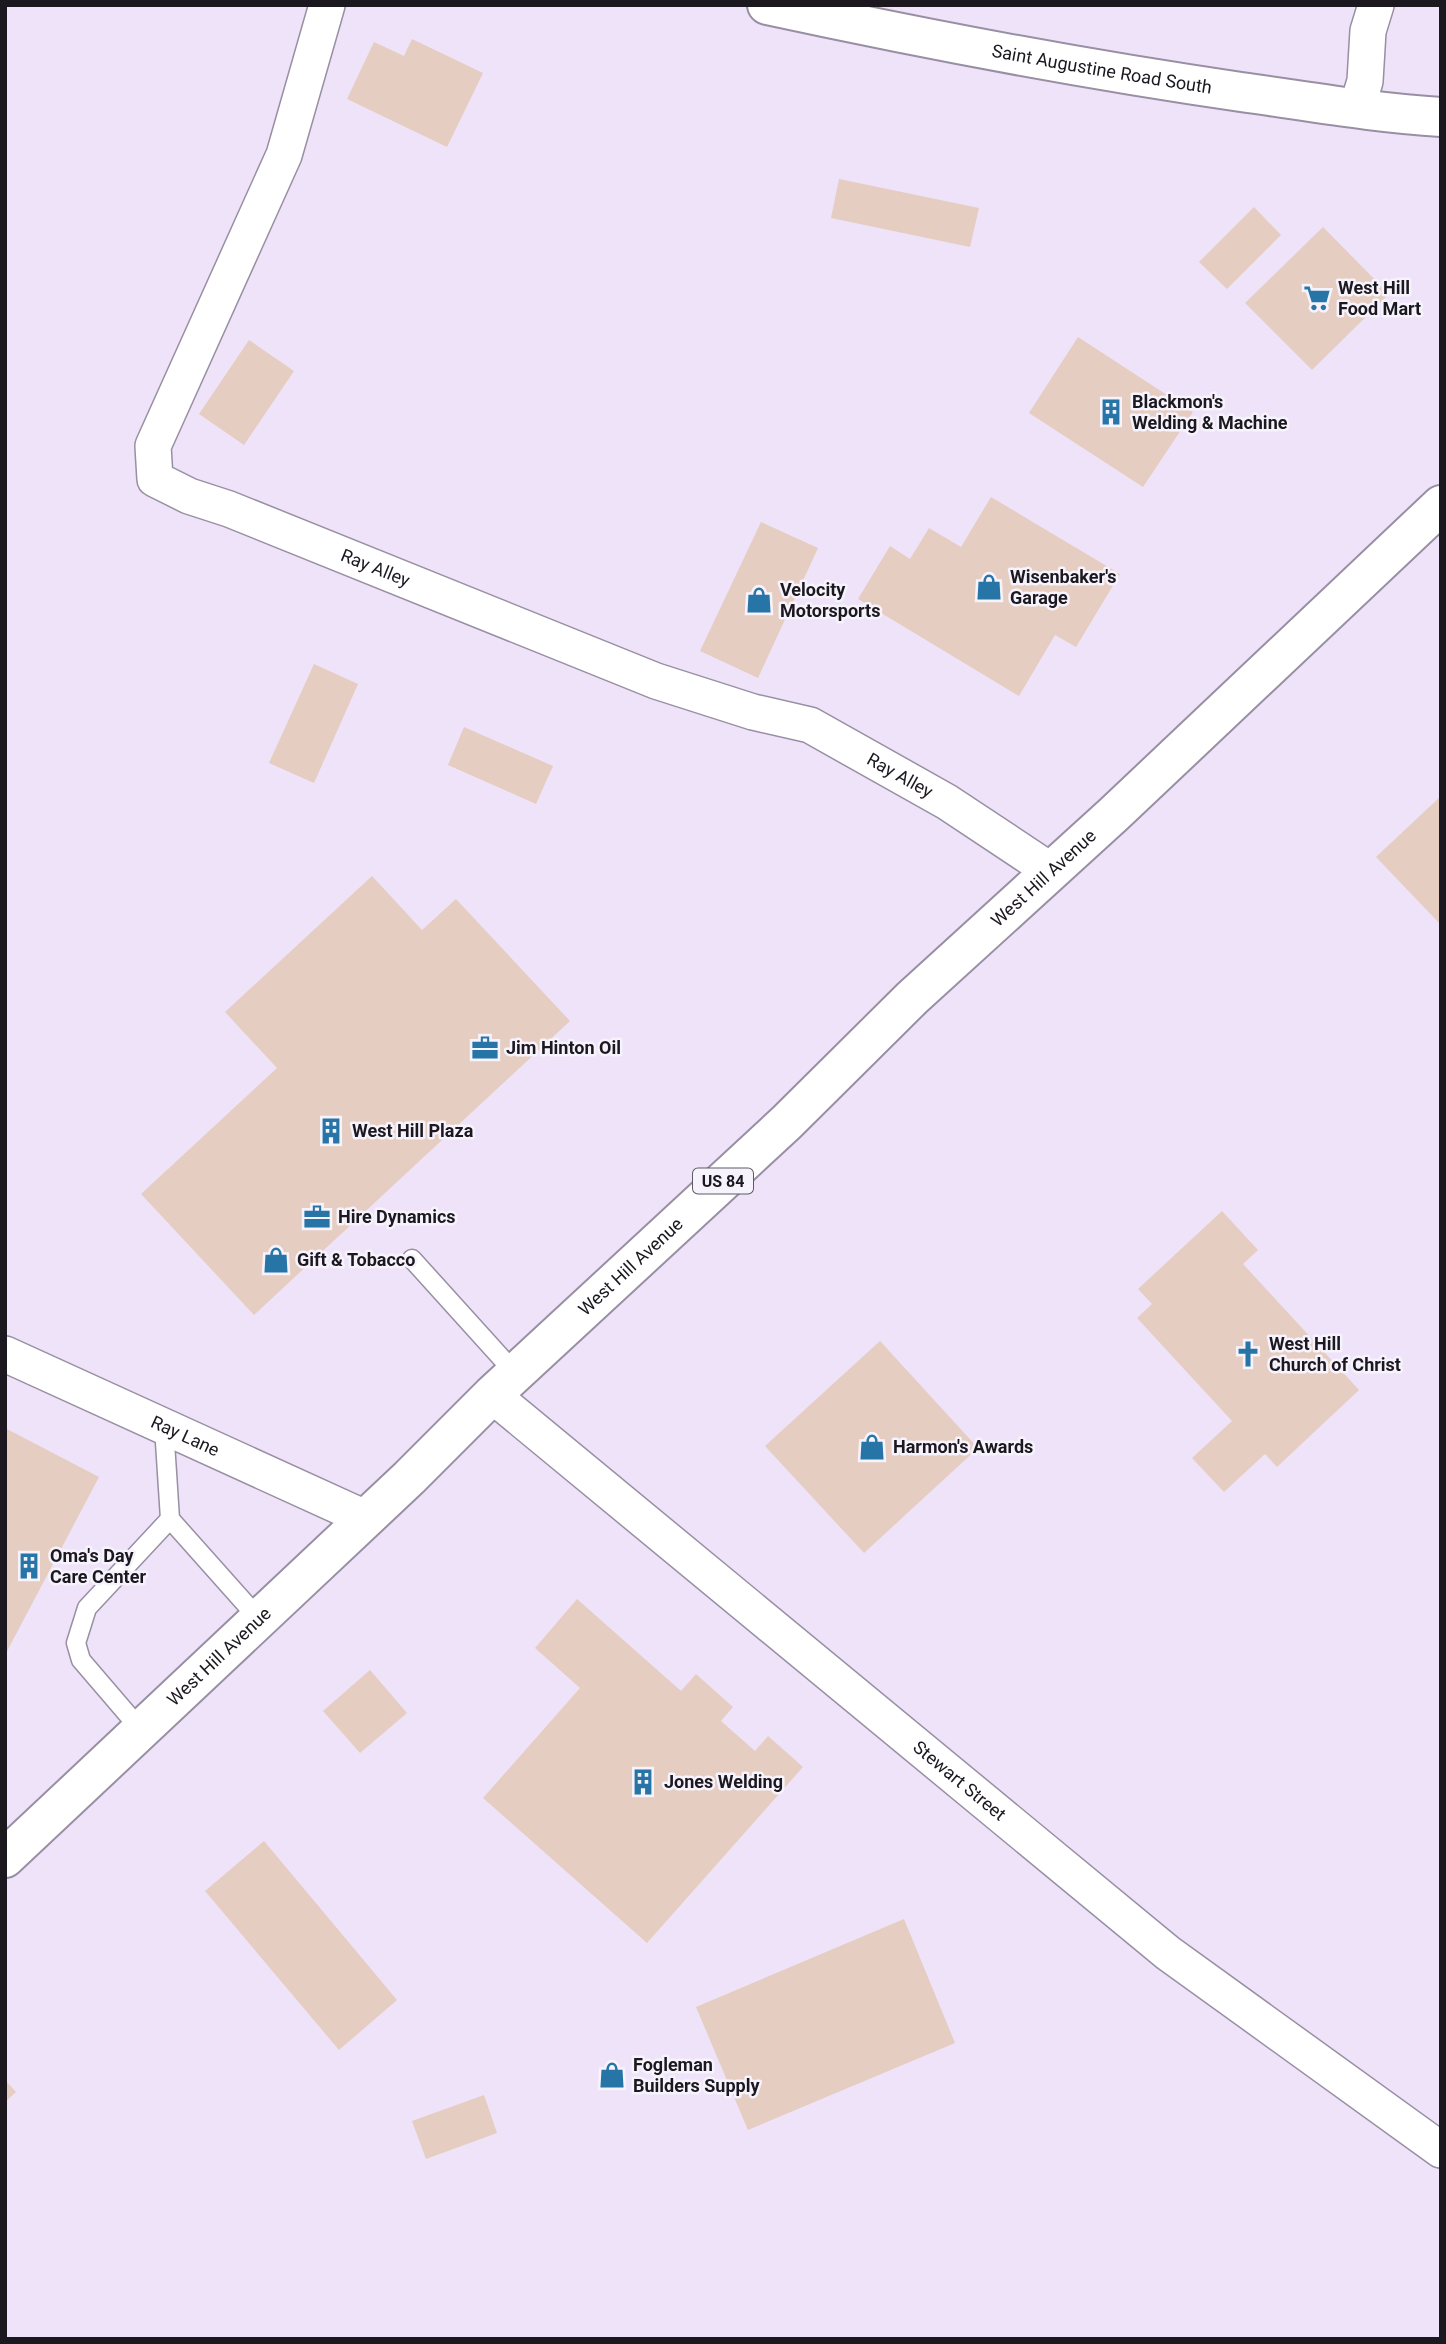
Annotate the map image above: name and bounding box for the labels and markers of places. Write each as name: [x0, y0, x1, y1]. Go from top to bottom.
place label: West Hill Food Mart: [1338, 277, 1421, 319]
supermarket icon: West Hill Food Mart: [1302, 283, 1332, 313]
place label: Blackmon's Welding & Machine: [1132, 391, 1288, 433]
building icon: Blackmon's Welding & Machine: [1096, 397, 1126, 427]
place label: Wisenbaker's Garage: [1010, 566, 1117, 608]
shop icon: Wisenbaker's Garage: [974, 572, 1004, 602]
place label: Velocity Motorsports: [780, 579, 880, 621]
shop icon: Velocity Motorsports: [744, 585, 774, 615]
office icon: Jim Hinton Oil: [470, 1033, 500, 1063]
place label: Jim Hinton Oil: [506, 1037, 621, 1058]
building icon: West Hill Plaza: [316, 1116, 346, 1146]
place label: West Hill Plaza: [352, 1120, 474, 1141]
office icon: Hire Dynamics: [302, 1202, 332, 1232]
place label: Hire Dynamics: [338, 1206, 456, 1227]
shop icon: Gift & Tobacco: [261, 1245, 291, 1275]
place label: Gift & Tobacco: [297, 1249, 415, 1270]
place label: West Hill Church of Christ: [1269, 1333, 1401, 1375]
church icon: West Hill Church of Christ: [1233, 1339, 1263, 1369]
shop icon: Harmon's Awards: [857, 1432, 887, 1462]
place label: Harmon's Awards: [893, 1436, 1033, 1457]
place label: Oma's Day Care Center: [50, 1545, 146, 1587]
building icon: Oma's Day Care Center: [14, 1551, 44, 1581]
building icon: Jones Welding: [628, 1767, 658, 1797]
place label: Jones Welding: [664, 1771, 783, 1792]
place label: Fogleman Builders Supply: [633, 2054, 760, 2096]
shop icon: Fogleman Builders Supply: [597, 2060, 627, 2090]

